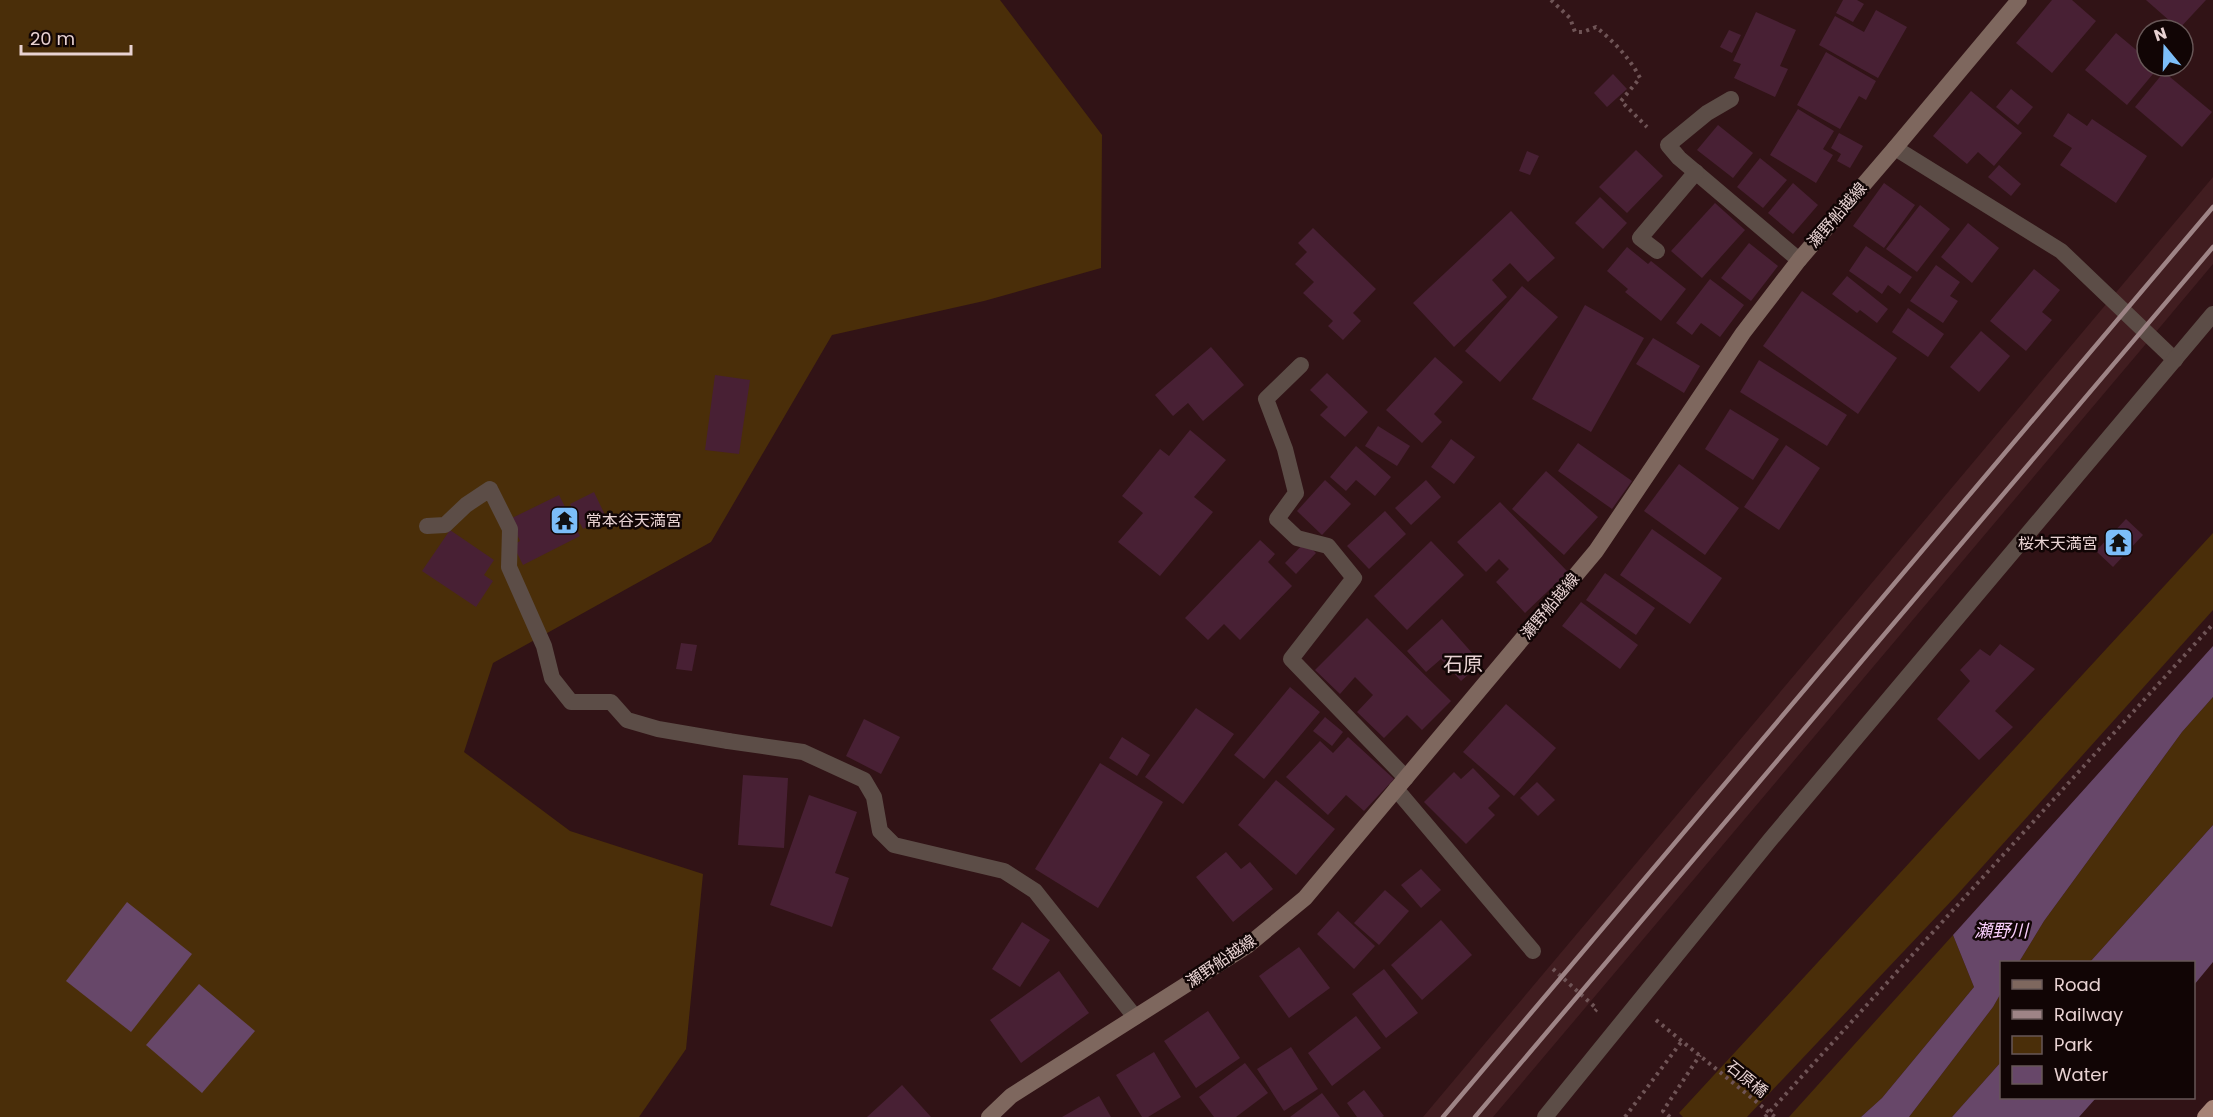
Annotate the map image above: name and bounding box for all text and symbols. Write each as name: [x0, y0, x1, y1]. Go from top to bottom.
scale bar: [21, 18, 130, 56]
north arrow: [2135, 18, 2195, 78]
text: N: [2151, 21, 2170, 47]
text: 20 m: [30, 26, 75, 51]
street label: 瀬野船越線: [1802, 177, 1872, 253]
temple icon: 常本谷天満宮: [549, 504, 581, 536]
place label: 常本谷天満宮: [586, 509, 682, 532]
temple icon: 桜木天満宮: [2103, 527, 2135, 559]
place label: 桜木天満宮: [2018, 532, 2098, 555]
street label: 瀬野船越線: [1515, 568, 1585, 644]
district label: 石原: [1443, 650, 1483, 678]
water label: 瀬野川: [1974, 918, 2030, 943]
street label: 瀬野船越線: [1181, 929, 1261, 993]
legend: [2000, 961, 2195, 1099]
text: Road: [2054, 972, 2101, 997]
text: Railway: [2054, 1002, 2123, 1027]
text: Park: [2054, 1032, 2093, 1057]
street label: 石原橋: [1721, 1055, 1773, 1103]
text: Water: [2054, 1062, 2108, 1087]

